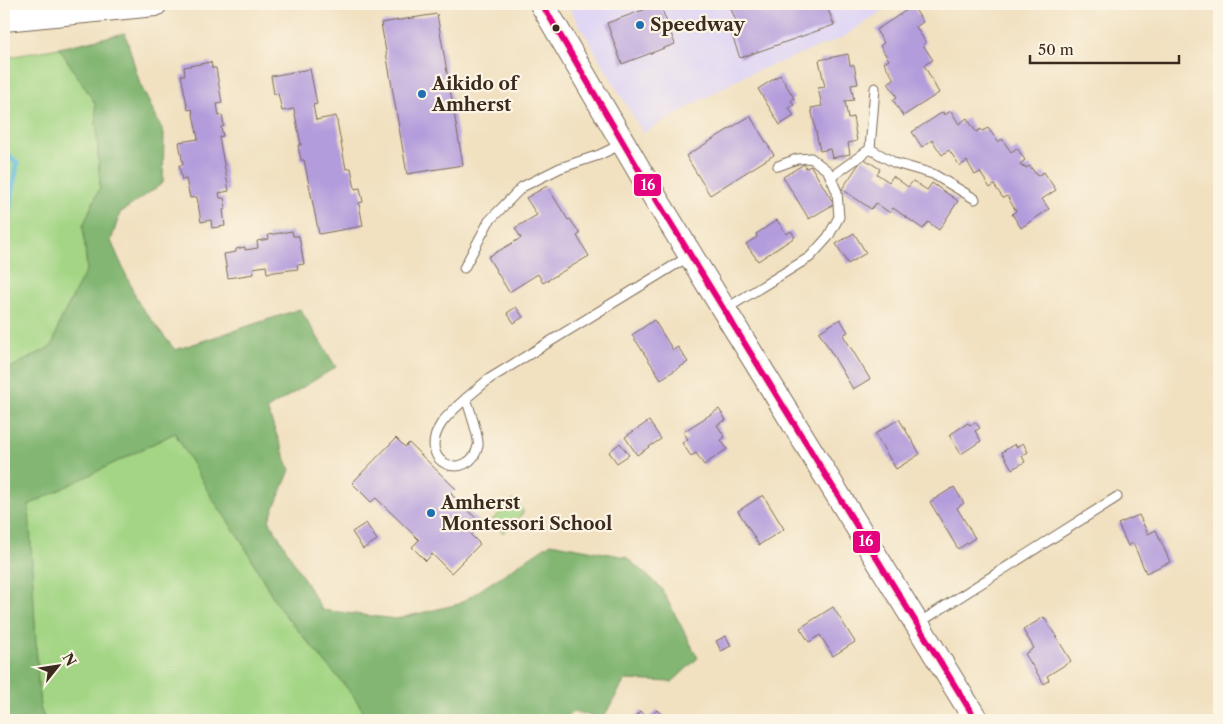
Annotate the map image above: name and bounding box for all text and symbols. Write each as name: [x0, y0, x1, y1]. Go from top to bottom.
place label: Speedway: [650, 14, 746, 36]
marker: Speedway: [634, 19, 646, 31]
unlabelled marker: [551, 23, 561, 33]
scale bar: [1030, 32, 1179, 64]
text: 50 m: [1038, 40, 1074, 59]
place label: Aikido of Amherst: [431, 73, 520, 116]
marker: Aikido of Amherst: [416, 88, 428, 100]
line badge: 16: [633, 173, 662, 197]
text: 16: [641, 176, 655, 194]
place label: Amherst Montessori School: [440, 492, 612, 535]
marker: Amherst Montessori School: [425, 507, 437, 519]
line badge: 16: [852, 530, 881, 554]
text: 16: [859, 532, 873, 550]
north arrow: [32, 642, 82, 692]
text: N: [58, 650, 80, 669]

